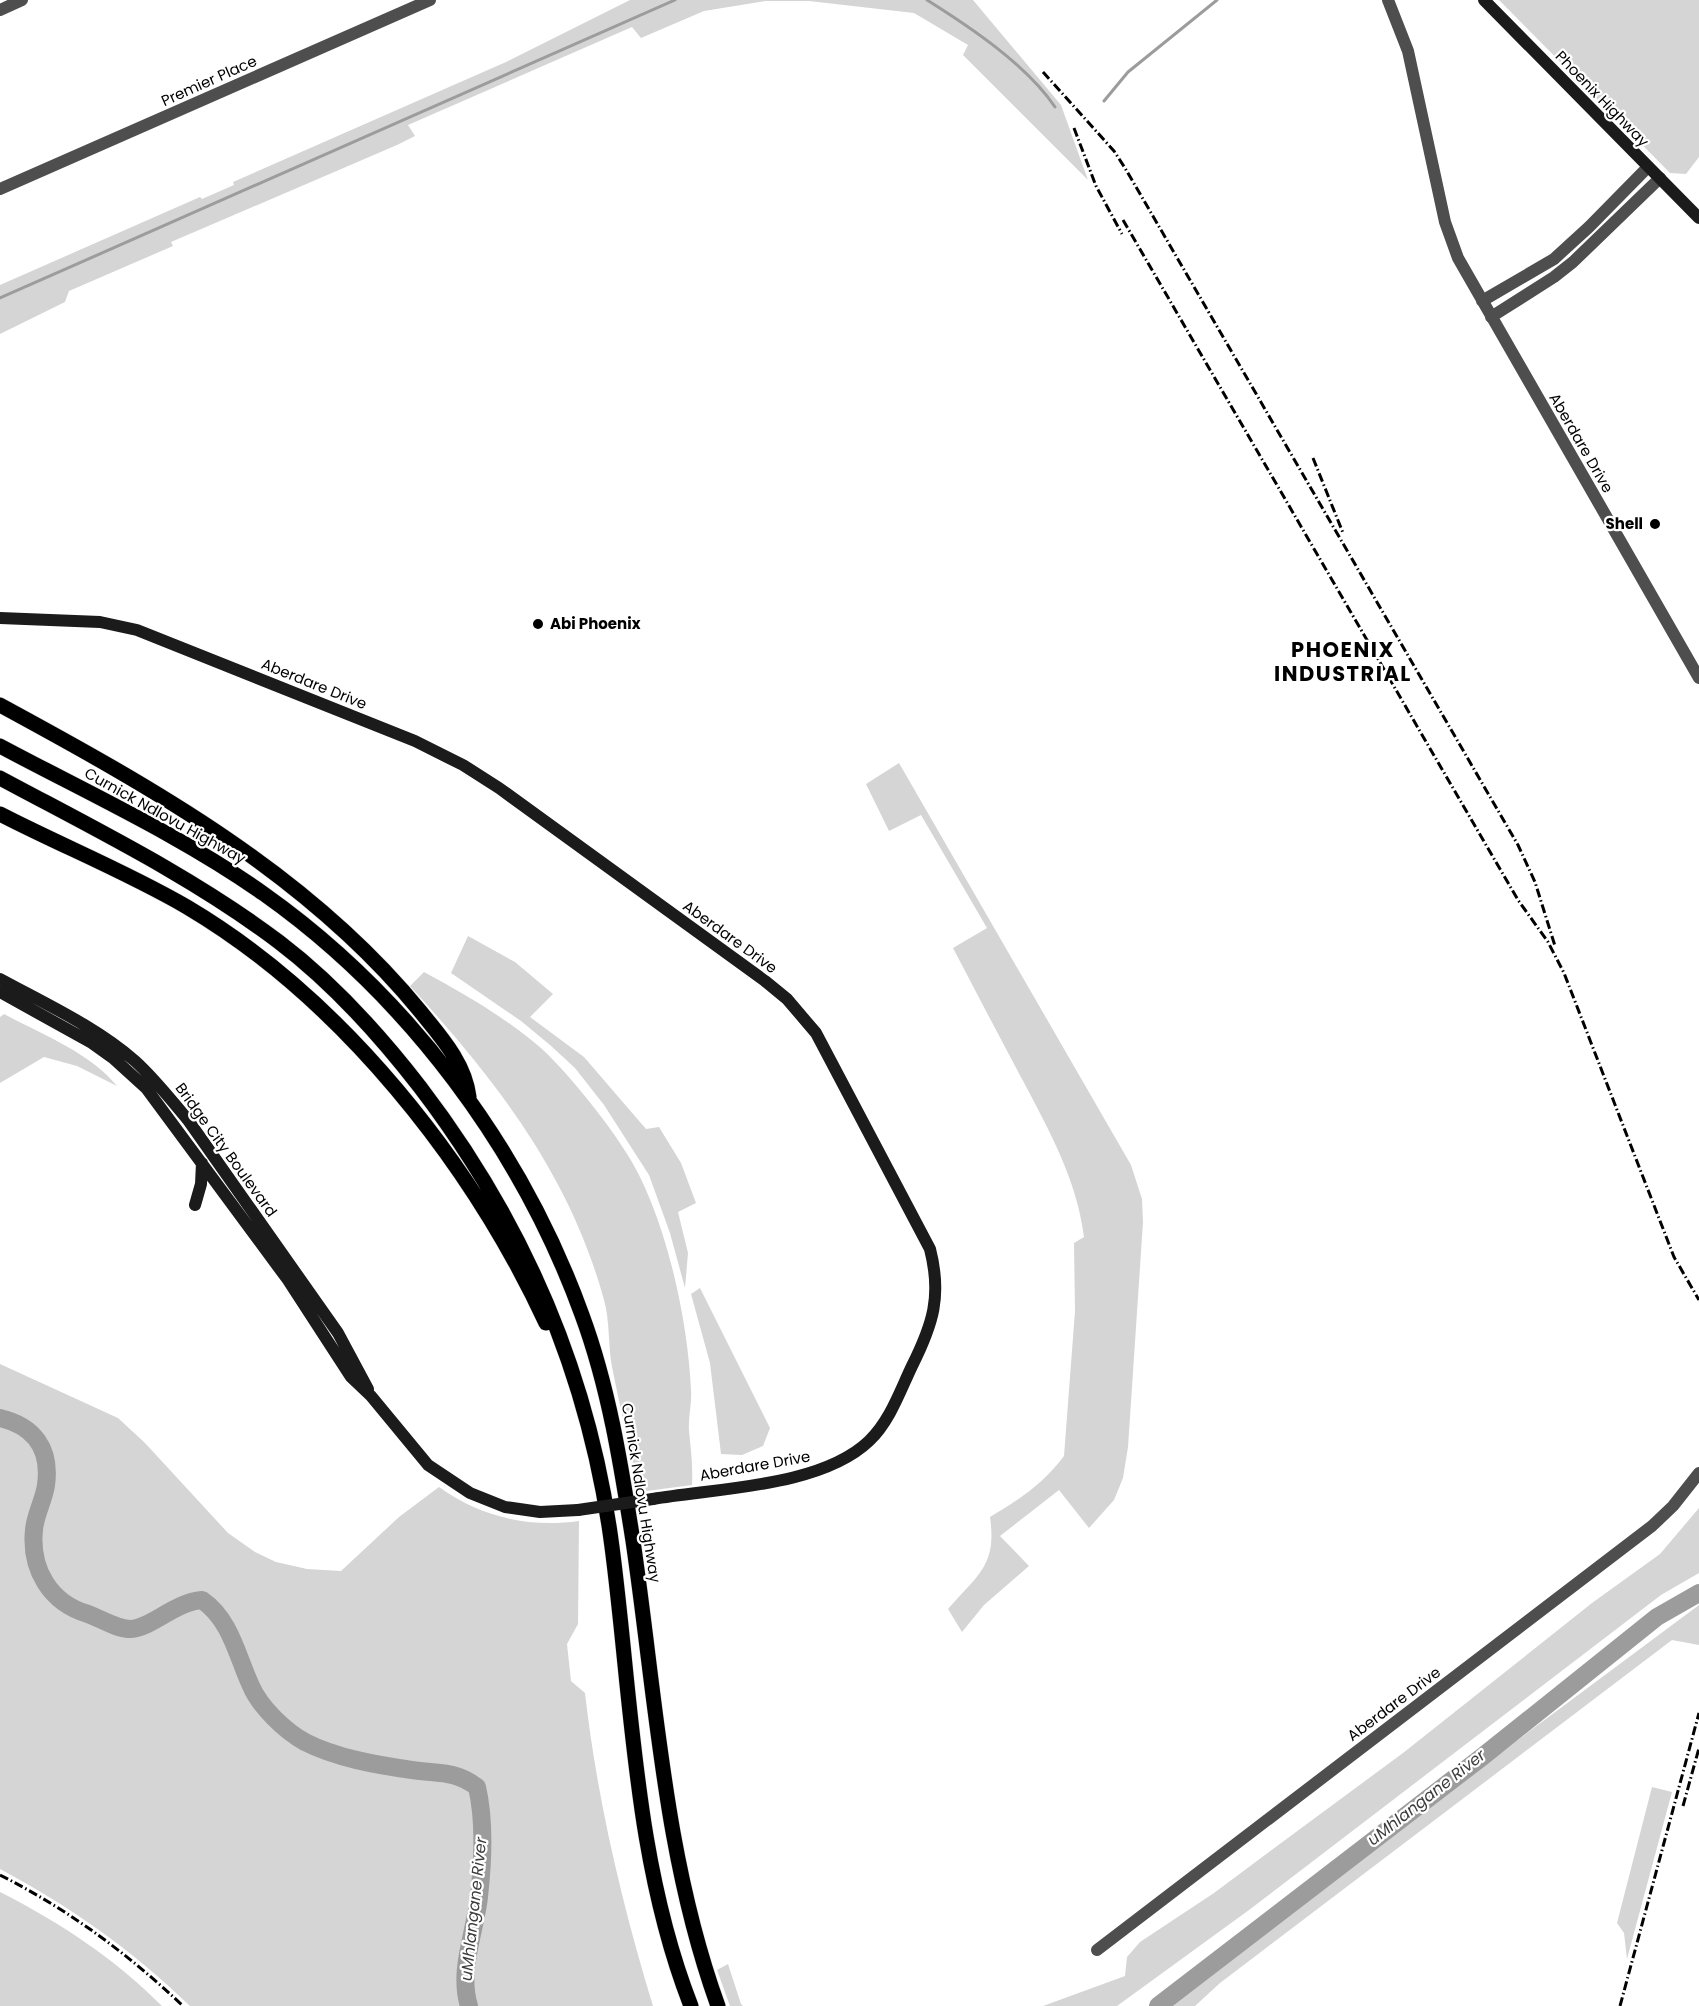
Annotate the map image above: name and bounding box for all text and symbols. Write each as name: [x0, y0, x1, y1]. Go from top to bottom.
street label: Phoenix Highway: [1551, 46, 1654, 152]
street label: Premier Place: [158, 50, 260, 111]
street label: Aberdare Drive: [1544, 389, 1619, 496]
place label: Shell: [1606, 513, 1643, 534]
marker: Shell: [1648, 517, 1662, 531]
place label: Abi Phoenix: [550, 613, 641, 634]
marker: Abi Phoenix: [531, 617, 545, 631]
district label: PHOENIX INDUSTRIAL: [1274, 635, 1412, 688]
street label: Aberdare Drive: [258, 653, 370, 714]
street label: Curnick Ndlovu Highway: [81, 762, 250, 869]
street label: Aberdare Drive: [679, 895, 782, 978]
street label: Bridge City Boulevard: [171, 1078, 282, 1221]
street label: Curnick Ndlovu Highway: [617, 1402, 666, 1585]
street label: Aberdare Drive: [698, 1445, 812, 1486]
street label: Aberdare Drive: [1343, 1662, 1445, 1746]
water label: uMhlangane River: [1362, 1743, 1491, 1851]
water label: uMhlangane River: [455, 1835, 493, 1982]

